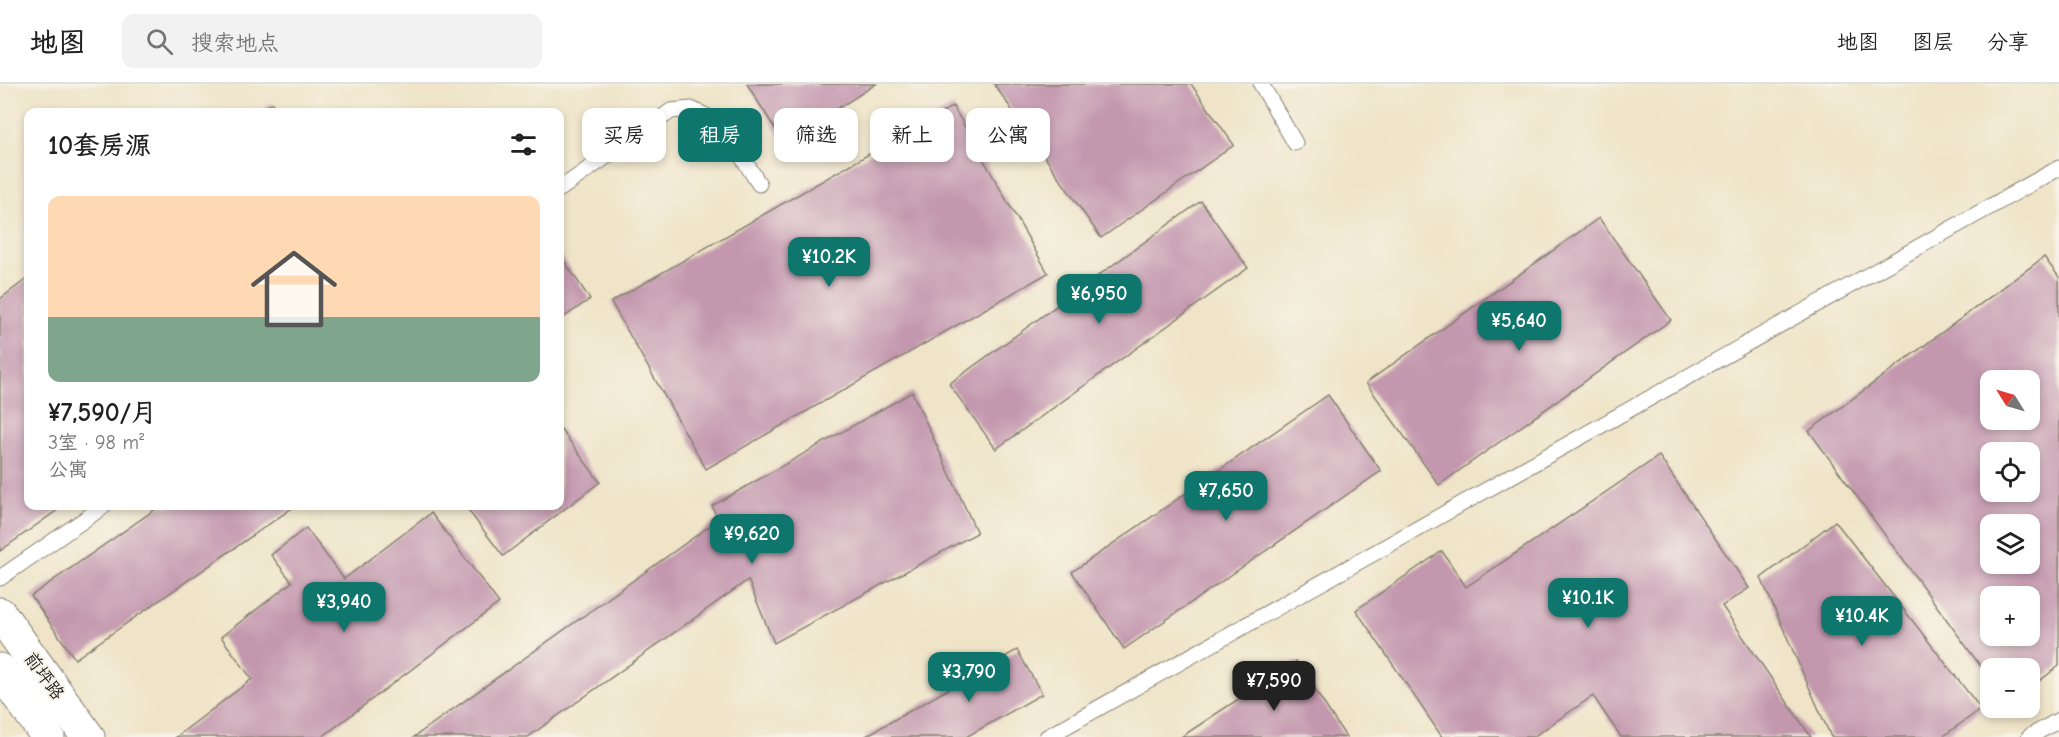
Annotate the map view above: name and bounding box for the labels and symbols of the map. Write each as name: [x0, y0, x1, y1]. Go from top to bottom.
pin: ¥10.2K: [780, 237, 878, 288]
pin: ¥6,950: [1050, 274, 1148, 325]
pin: ¥5,640: [1470, 301, 1568, 352]
north arrow: [1980, 370, 2040, 430]
pin: ¥7,650: [1177, 471, 1275, 522]
pin: ¥9,620: [703, 514, 801, 565]
pin: ¥10.1K: [1539, 578, 1637, 629]
pin: ¥3,940: [295, 582, 393, 633]
pin: ¥10.4K: [1813, 596, 1911, 647]
street label: 前坪路: [20, 648, 68, 704]
pin: ¥3,790: [920, 652, 1018, 703]
pin: ¥7,590: [1225, 661, 1323, 712]

